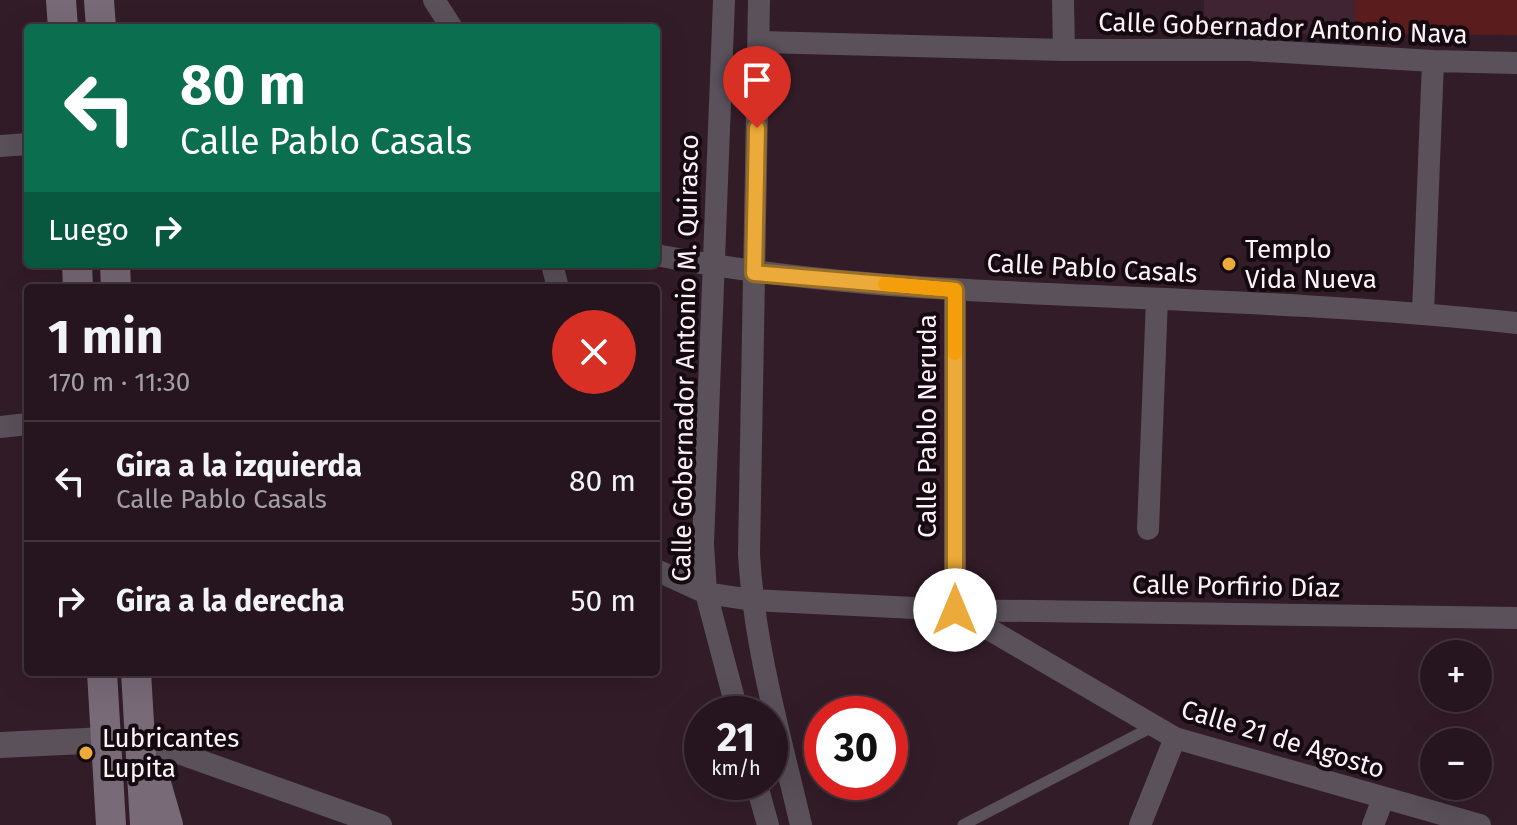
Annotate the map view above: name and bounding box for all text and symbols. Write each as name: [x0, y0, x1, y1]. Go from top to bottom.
street label: Calle Gobernador Antonio Nava: [1098, 7, 1468, 50]
pin: [723, 46, 791, 128]
text: 80 m: [180, 52, 306, 119]
icon: left: [48, 56, 152, 160]
icon: arrive: [735, 58, 779, 102]
text: Calle Pablo Casals: [180, 120, 472, 164]
street label: Calle Gobernador Antonio M. Quirasco: [666, 134, 705, 582]
icon: right: [145, 208, 189, 252]
text: Luego: [48, 212, 129, 248]
place label: Templo Vida Nueva: [1245, 234, 1377, 295]
street label: Calle Pablo Casals: [986, 248, 1198, 289]
marker: Templo Vida Nueva: [1220, 255, 1238, 273]
text: 1 min: [48, 308, 163, 366]
button: close: [552, 310, 636, 394]
street label: Calle Pablo Neruda: [912, 314, 943, 538]
text: 170 m · 11:30: [48, 367, 190, 398]
text: Gira a la izquierda: [116, 448, 362, 484]
icon: left: [48, 459, 92, 503]
text: 80 m: [569, 463, 636, 499]
text: Calle Pablo Casals: [116, 484, 327, 515]
position arrow: [913, 568, 997, 652]
street label: Calle Porfirio Díaz: [1132, 569, 1340, 604]
icon: right: [48, 579, 92, 623]
text: Gira a la derecha: [116, 583, 345, 619]
text: 50 m: [571, 583, 636, 619]
map controls: [1420, 640, 1492, 800]
button: +: [1420, 640, 1492, 712]
street label: Calle 21 de Agosto: [1178, 694, 1388, 785]
speed limit sign: 30: [804, 696, 908, 800]
text: 21: [717, 714, 755, 762]
place label: Lubricantes Lupita: [102, 723, 239, 784]
button: −: [1420, 728, 1492, 800]
marker: Lubricantes Lupita: [77, 744, 95, 762]
text: km/h: [711, 756, 761, 780]

